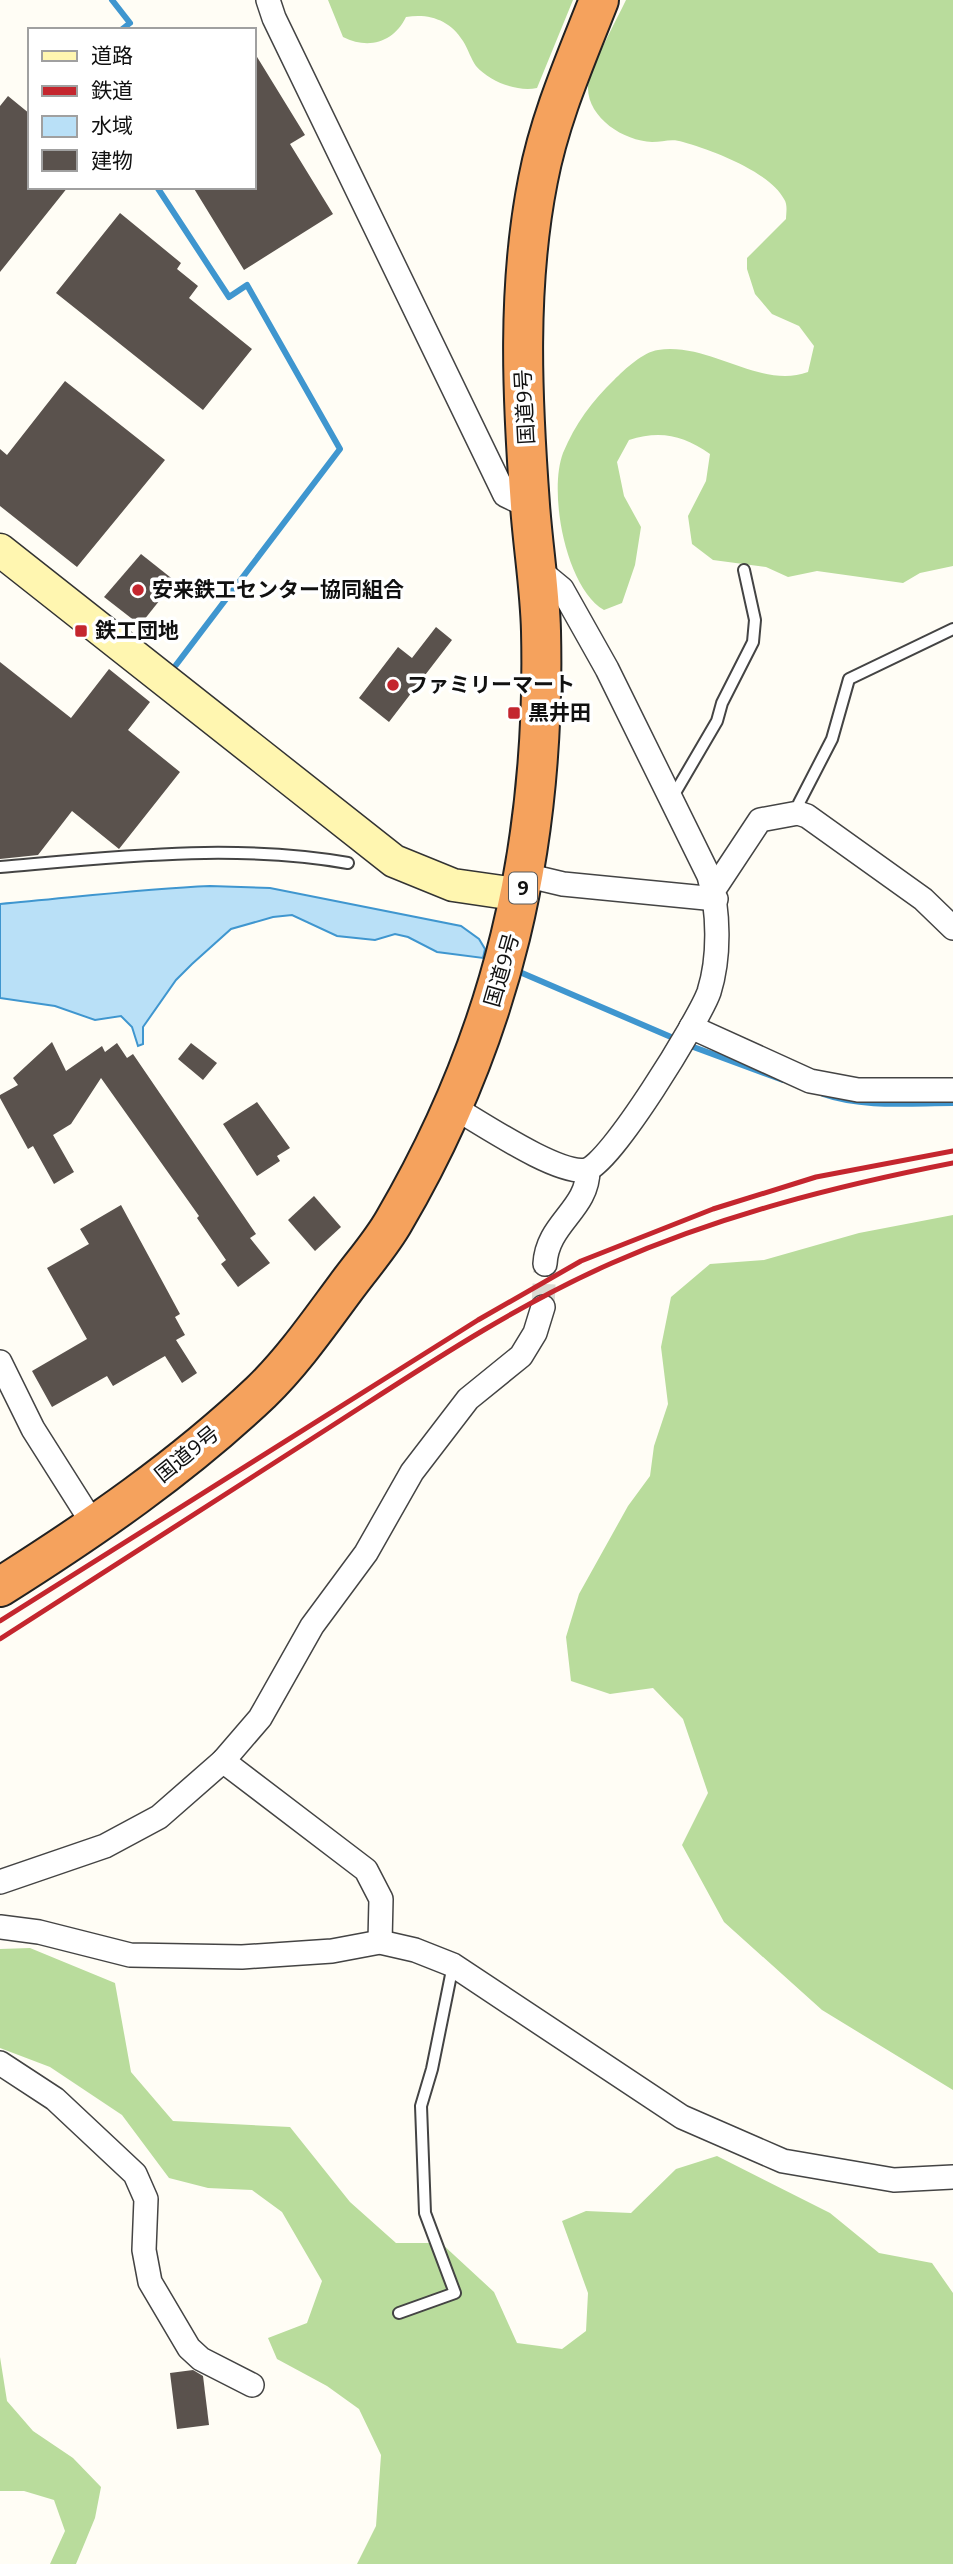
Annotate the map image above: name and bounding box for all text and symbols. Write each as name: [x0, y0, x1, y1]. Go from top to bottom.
legend: [28, 28, 256, 189]
text: 道路: [91, 43, 133, 69]
text: 鉄道: [91, 78, 133, 104]
text: 水域: [91, 113, 133, 139]
text: 建物: [91, 148, 133, 174]
street label: 国道9号: [510, 369, 540, 445]
place label: 安来鉄工センター協同組合: [152, 577, 404, 603]
marker: 安来鉄工センター協同組合: [130, 582, 146, 598]
place label: 鉄工団地: [95, 618, 179, 644]
marker: 鉄工団地: [73, 623, 89, 639]
place label: ファミリーマート: [407, 672, 575, 698]
marker: ファミリーマート: [385, 677, 401, 693]
place label: 黒井田: [528, 700, 591, 726]
marker: 黒井田: [506, 705, 522, 721]
road number: 9: [509, 873, 537, 904]
street label: 国道9号: [479, 930, 525, 1010]
street label: 国道9号: [150, 1420, 224, 1488]

